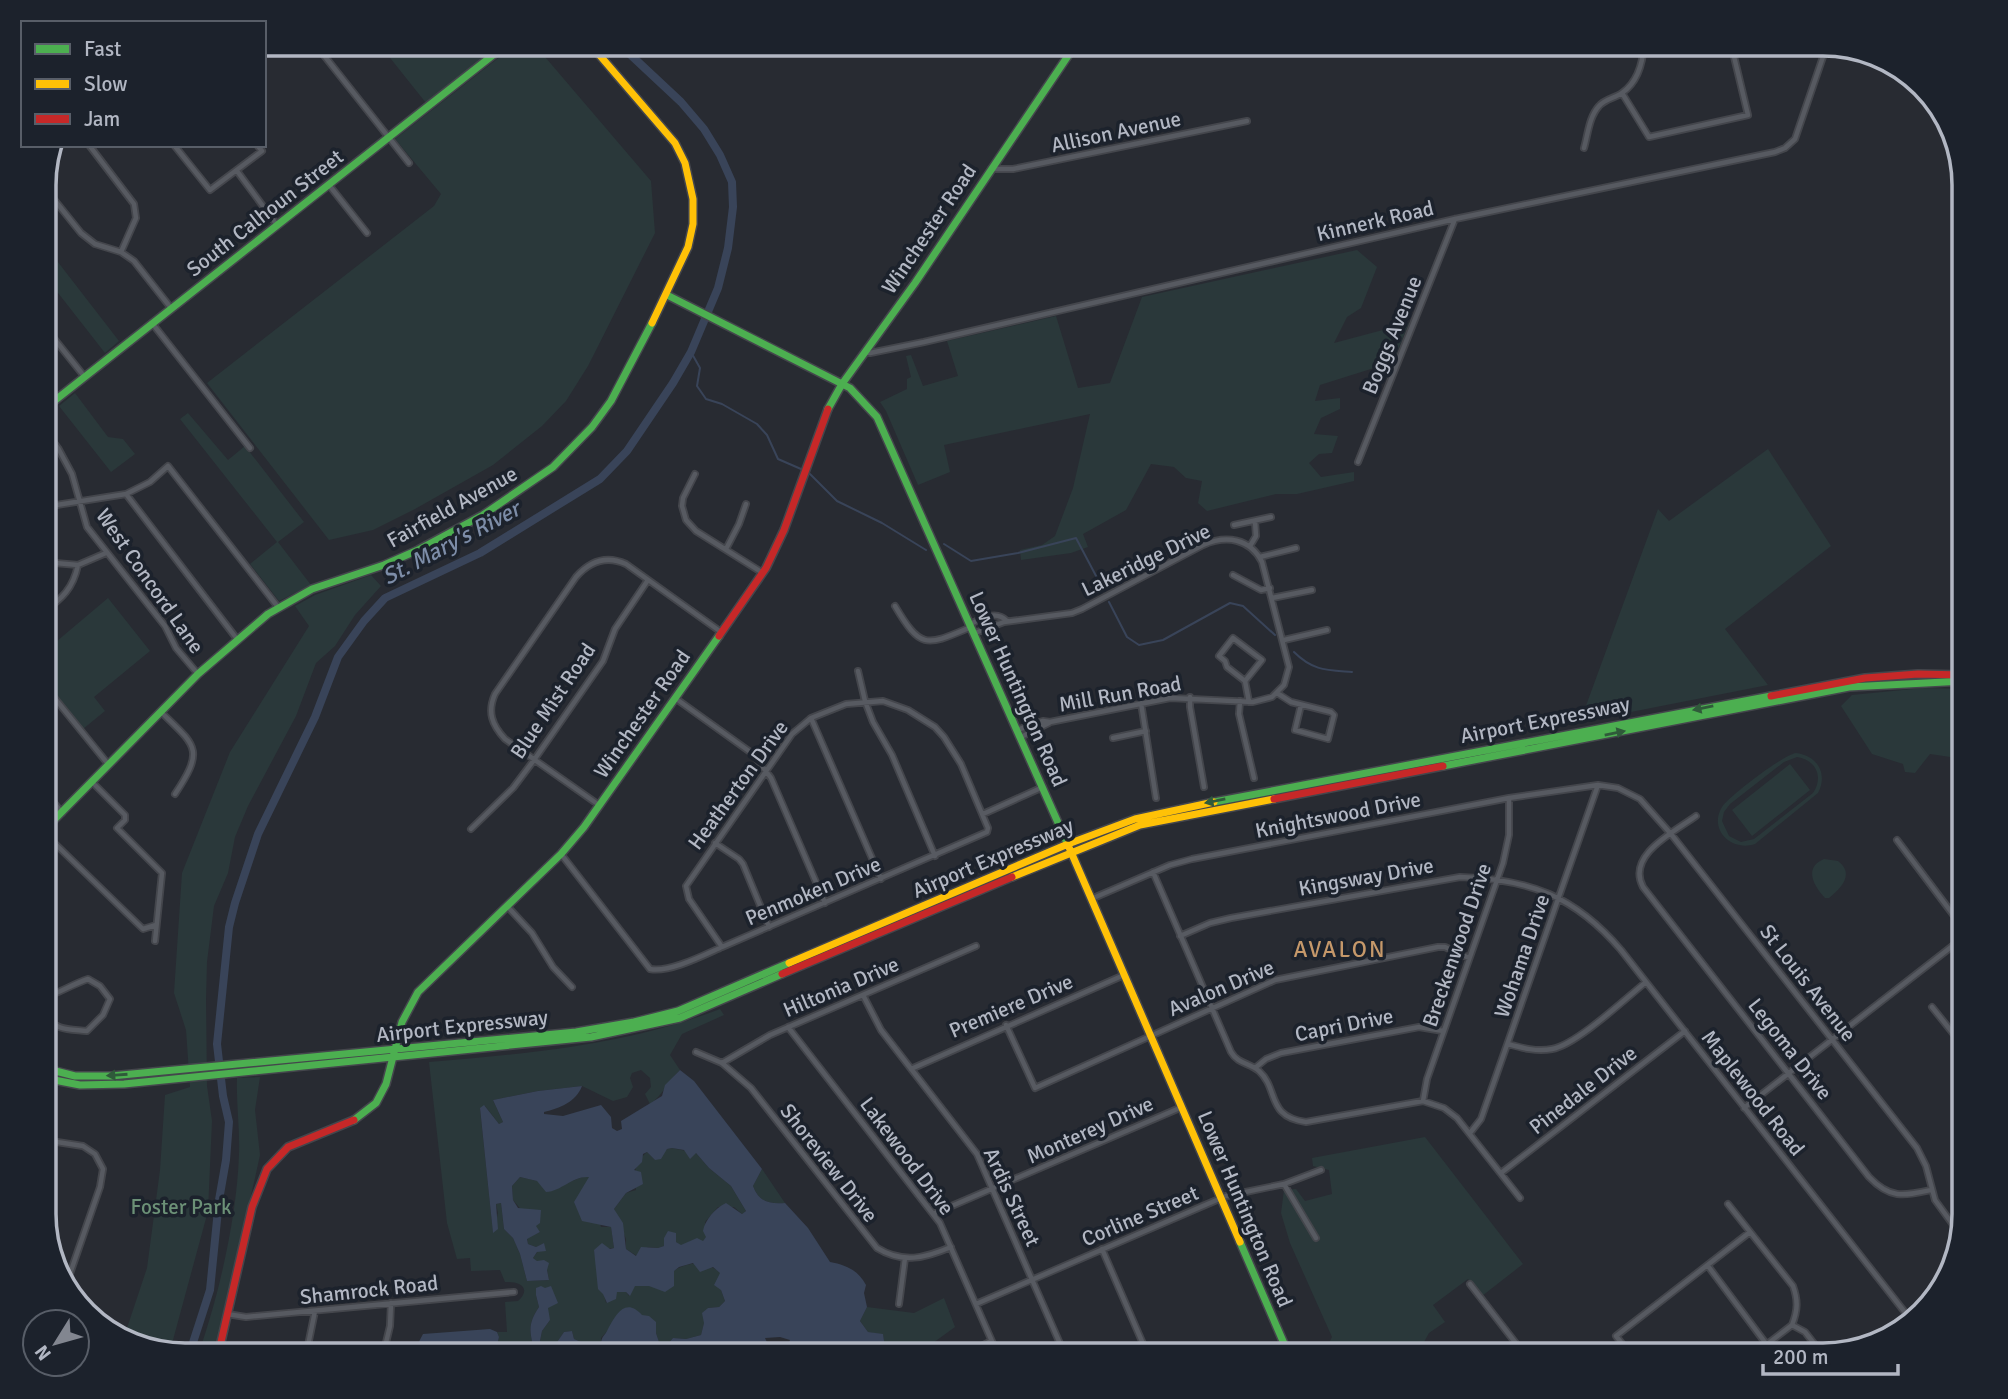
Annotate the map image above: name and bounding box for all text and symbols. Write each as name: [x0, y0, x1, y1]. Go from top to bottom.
legend: [21, 21, 266, 147]
text: Fast: [84, 36, 121, 62]
text: Slow: [84, 71, 128, 97]
text: Jam: [84, 106, 120, 132]
street label: Allison Avenue: [1049, 106, 1183, 158]
street label: South Calhoun Street: [182, 144, 348, 282]
street label: Winchester Road: [876, 159, 982, 299]
street label: Kinnerk Road: [1314, 195, 1436, 247]
street label: Boggs Avenue: [1356, 272, 1428, 398]
street label: Fairfield Avenue: [382, 460, 522, 554]
water label: St. Mary's River: [377, 493, 528, 591]
street label: West Concord Lane: [90, 504, 210, 658]
street label: Lakeridge Drive: [1077, 518, 1215, 602]
street label: Lower Huntington Road: [963, 587, 1073, 791]
street label: Blue Mist Road: [505, 638, 601, 764]
street label: Winchester Road: [588, 645, 696, 783]
street label: Mill Run Road: [1057, 670, 1183, 718]
street label: Airport Expressway: [1458, 691, 1632, 749]
one-way arrow: [1692, 702, 1714, 713]
street label: Heatherton Drive: [682, 715, 794, 855]
one-way arrow: [1604, 728, 1626, 739]
street label: Knightswood Drive: [1253, 786, 1423, 844]
one-way arrow: [1204, 796, 1226, 807]
street label: Airport Expressway: [909, 812, 1078, 904]
street label: Penmoken Drive: [741, 851, 885, 931]
street label: Kingsway Drive: [1296, 852, 1436, 902]
street label: Breckenwood Drive: [1417, 860, 1497, 1030]
street label: Wohama Drive: [1489, 891, 1555, 1021]
street label: St Louis Avenue: [1754, 919, 1862, 1047]
district label: AVALON: [1293, 935, 1387, 964]
street label: Hiltonia Drive: [779, 951, 903, 1023]
street label: Avalon Drive: [1164, 954, 1278, 1022]
street label: Premiere Drive: [945, 968, 1077, 1044]
street label: Legoma Drive: [1742, 993, 1838, 1105]
street label: Capri Drive: [1293, 1003, 1395, 1047]
street label: Airport Expressway: [375, 1004, 549, 1048]
street label: Maplewood Road: [1696, 1025, 1810, 1161]
street label: Pinedale Drive: [1524, 1040, 1642, 1140]
one-way arrow: [106, 1070, 128, 1081]
street label: Monterey Drive: [1023, 1090, 1157, 1170]
street label: Lakewood Drive: [854, 1092, 960, 1220]
street label: Shoreview Drive: [775, 1098, 883, 1228]
street label: Lower Huntington Road: [1192, 1107, 1298, 1311]
street label: Ardis Street: [978, 1144, 1046, 1250]
street label: Corline Street: [1078, 1180, 1202, 1252]
park label: Foster Park: [131, 1194, 232, 1220]
street label: Shamrock Road: [299, 1270, 439, 1310]
north arrow: [21, 1308, 91, 1378]
scale bar: [1763, 1332, 1898, 1376]
text: N: [30, 1340, 57, 1365]
text: 200 m: [1773, 1344, 1828, 1370]

